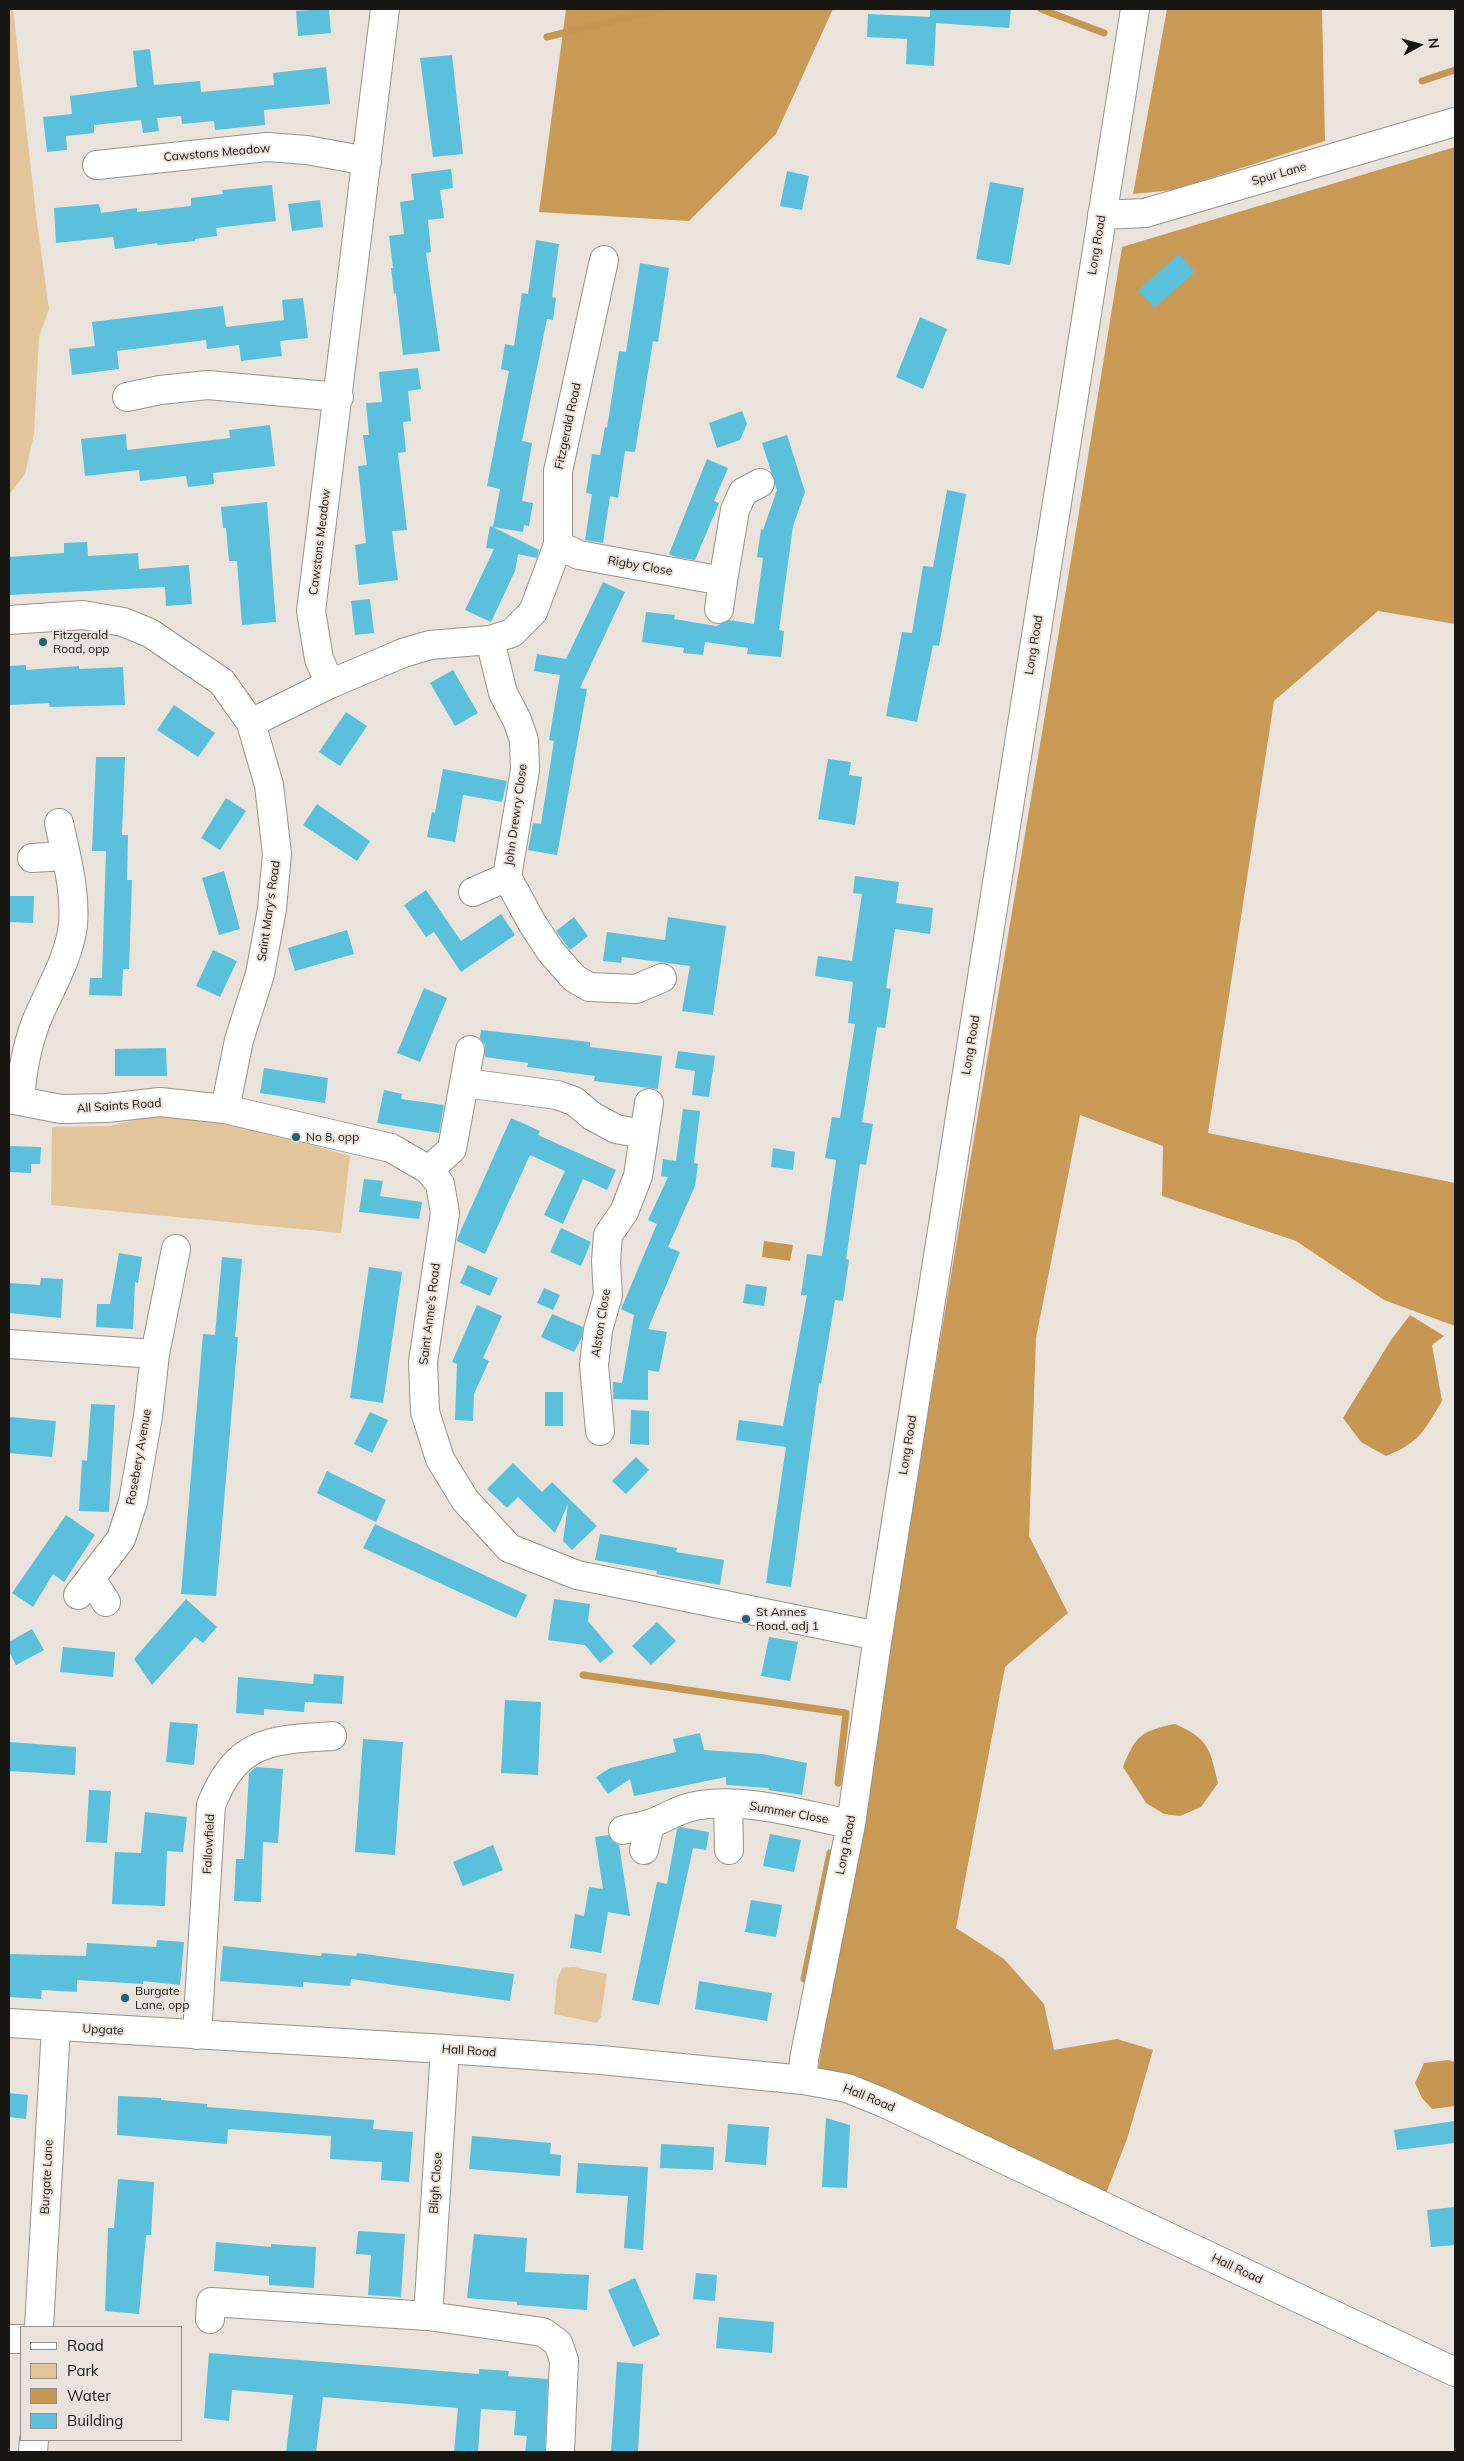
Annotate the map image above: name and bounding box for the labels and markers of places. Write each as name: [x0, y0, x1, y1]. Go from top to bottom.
place label: Fitzgerald Road, opp: [53, 628, 110, 656]
marker: Fitzgerald Road, opp: [37, 636, 49, 648]
place label: No 8, opp: [306, 1130, 359, 1144]
marker: No 8, opp: [290, 1131, 302, 1143]
place label: St Annes Road, adj 1: [756, 1605, 819, 1633]
marker: St Annes Road, adj 1: [740, 1613, 752, 1625]
place label: Burgate Lane, opp: [135, 1984, 189, 2012]
marker: Burgate Lane, opp: [119, 1992, 131, 2004]

